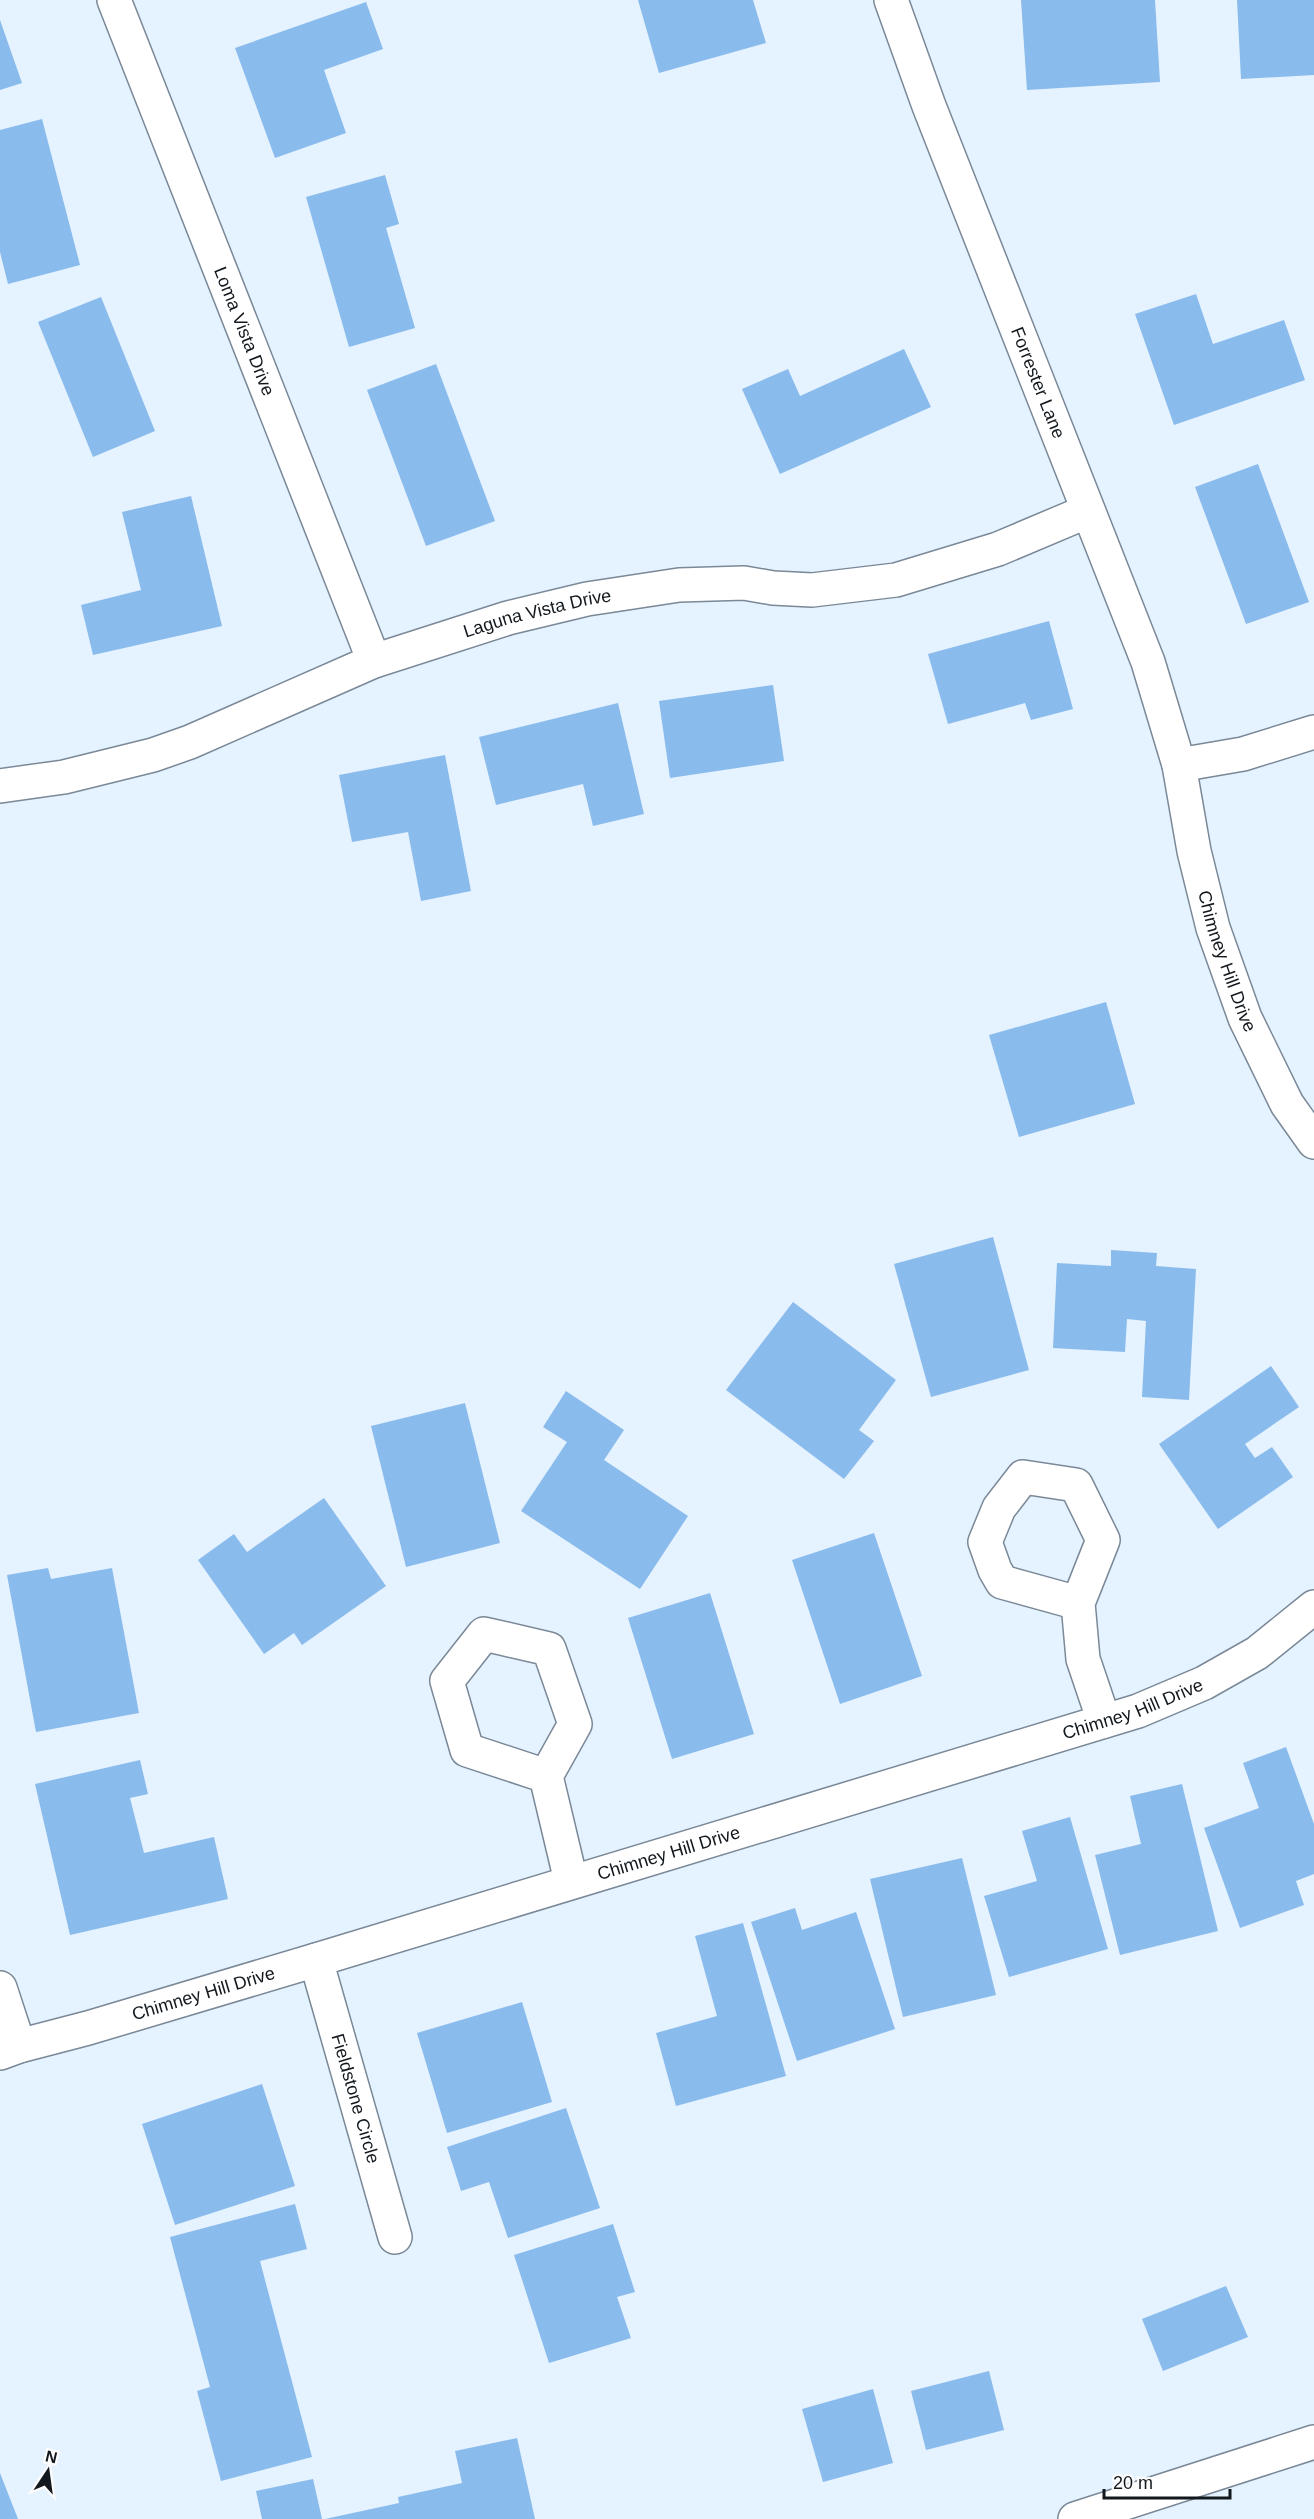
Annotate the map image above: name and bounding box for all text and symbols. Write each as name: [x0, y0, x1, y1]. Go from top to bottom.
street label: Loma Vista Drive: [210, 264, 279, 399]
street label: Forrester Lane: [1007, 324, 1069, 441]
street label: Laguna Vista Drive: [461, 585, 613, 642]
street label: Chimney Hill Drive: [1194, 888, 1260, 1035]
street label: Chimney Hill Drive: [1060, 1675, 1206, 1743]
street label: Chimney Hill Drive: [595, 1822, 742, 1884]
street label: Chimney Hill Drive: [130, 1963, 277, 2024]
street label: Fieldstone Circle: [327, 2031, 384, 2166]
north arrow: [18, 2441, 78, 2501]
text: N: [44, 2447, 59, 2466]
scale bar: [1104, 2462, 1230, 2500]
text: 20 m: [1113, 2473, 1153, 2493]

